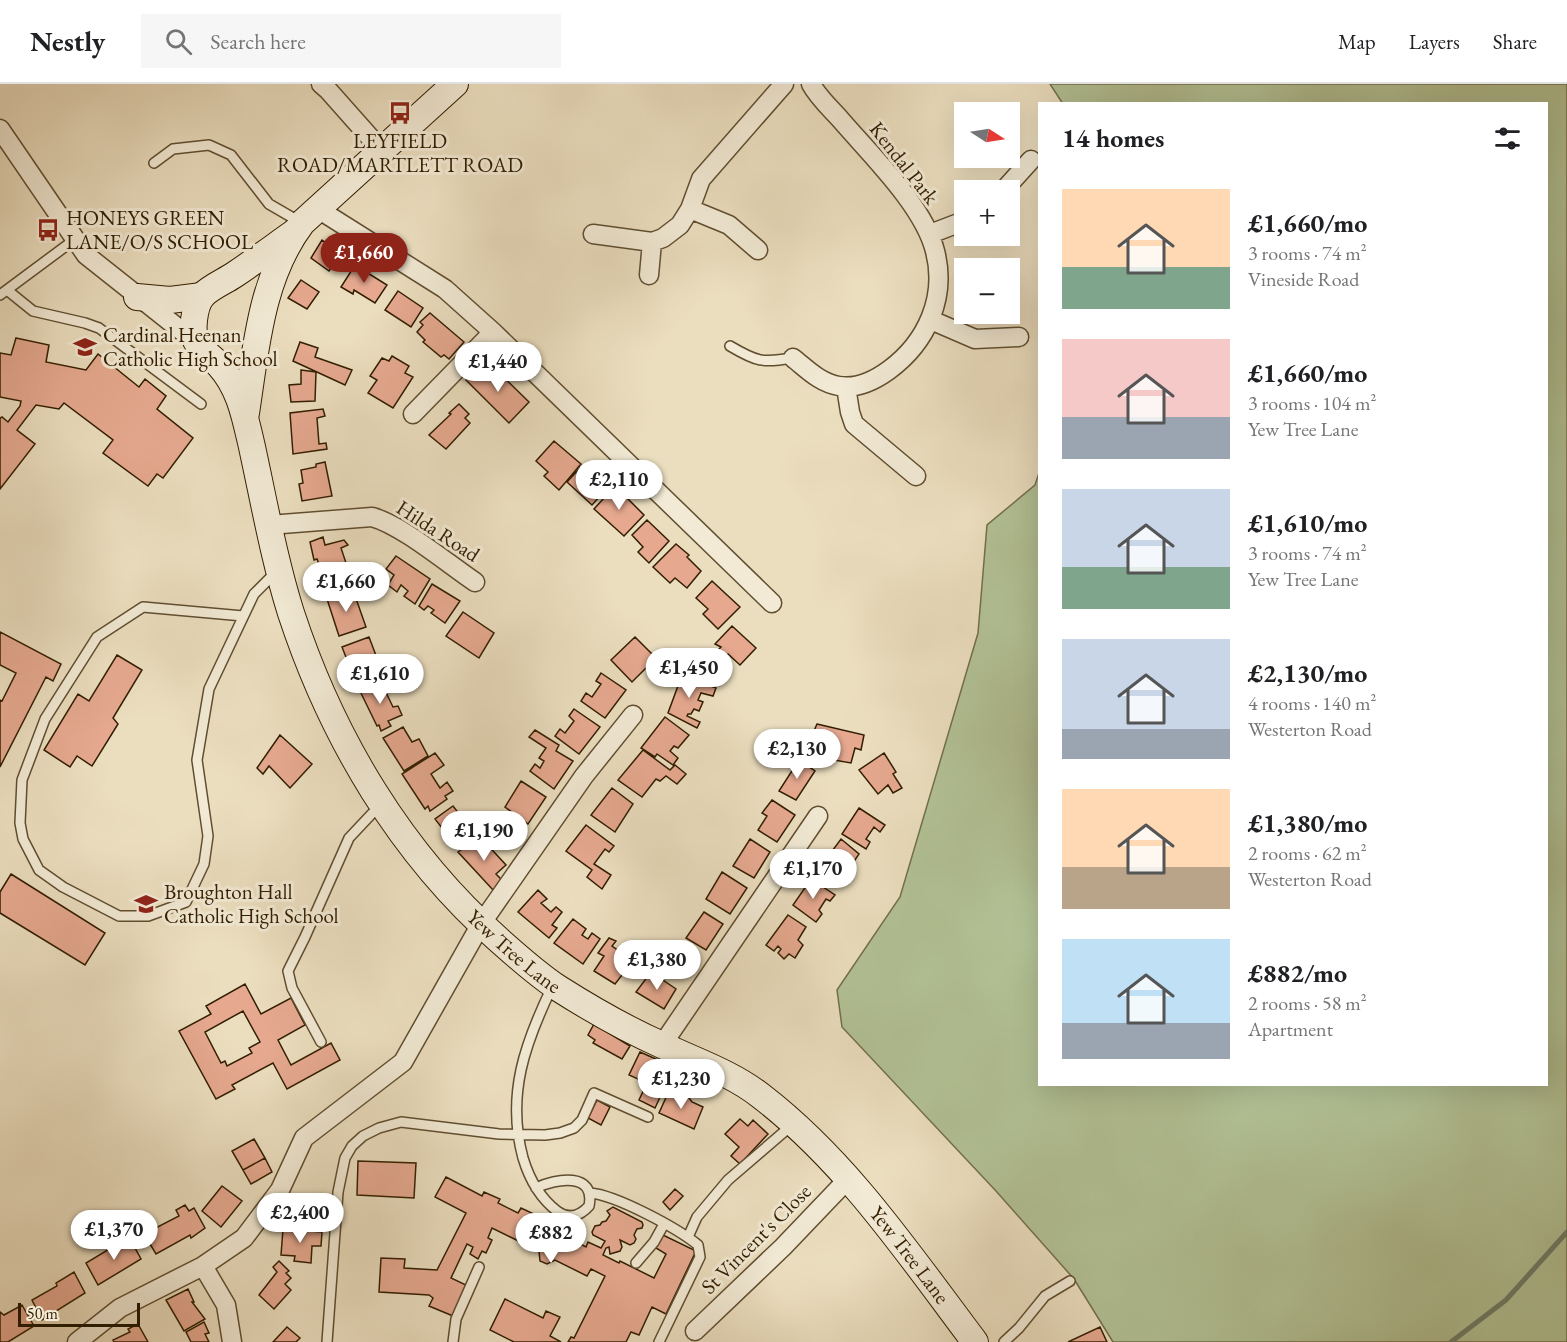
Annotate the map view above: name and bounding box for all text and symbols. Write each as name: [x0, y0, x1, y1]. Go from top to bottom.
search box: [141, 14, 561, 68]
text: Nestly: [30, 23, 105, 59]
icon: search: [162, 25, 195, 58]
text: Search here: [210, 27, 306, 56]
text: Map: [1338, 28, 1376, 55]
text: Layers: [1409, 28, 1460, 55]
text: Share: [1493, 28, 1537, 55]
bus stop icon: LEYFIELD ROAD/MARTLETT ROAD: [387, 100, 413, 126]
north arrow: [954, 102, 1020, 168]
map controls: [954, 102, 1020, 324]
street label: Kendal Park: [864, 116, 946, 210]
text: 14 homes: [1062, 121, 1164, 155]
icon: filters: [1491, 122, 1524, 155]
place label: LEYFIELD ROAD/MARTLETT ROAD: [277, 127, 523, 178]
button: +: [954, 180, 1020, 246]
place label: HONEYS GREEN LANE/O/S SCHOOL: [66, 204, 254, 255]
text: £1,660/mo: [1248, 206, 1367, 240]
icon: home: [1110, 213, 1182, 285]
bus stop icon: HONEYS GREEN LANE/O/S SCHOOL: [35, 217, 61, 243]
pin: £1,660: [315, 233, 413, 284]
text: £1,660: [335, 239, 393, 265]
text: 3 rooms · 74 m²: [1248, 240, 1367, 266]
button: −: [954, 258, 1020, 324]
text: Vineside Road: [1248, 266, 1359, 292]
place label: Cardinal Heenan Catholic High School: [103, 321, 278, 372]
school or university icon: Cardinal Heenan Catholic High School: [72, 334, 98, 360]
pin: £1,440: [449, 342, 547, 393]
text: £1,440: [469, 348, 527, 374]
text: £1,660/mo: [1248, 356, 1367, 390]
icon: home: [1110, 363, 1182, 435]
text: 3 rooms · 104 m²: [1248, 390, 1376, 416]
text: Yew Tree Lane: [1248, 416, 1359, 442]
pin: £2,110: [570, 460, 668, 511]
text: £2,110: [590, 466, 648, 492]
street label: Hilda Road: [391, 494, 486, 568]
text: £1,610/mo: [1248, 506, 1367, 540]
icon: home: [1110, 513, 1182, 585]
text: 3 rooms · 74 m²: [1248, 540, 1367, 566]
pin: £1,660: [297, 562, 395, 613]
text: Yew Tree Lane: [1248, 566, 1359, 592]
text: £1,660: [317, 568, 375, 594]
pin: £1,450: [640, 648, 738, 699]
pin: £1,610: [331, 654, 429, 705]
text: £1,450: [660, 654, 718, 680]
text: £2,130/mo: [1248, 656, 1367, 690]
text: £1,610: [351, 660, 409, 686]
icon: home: [1110, 663, 1182, 735]
text: 4 rooms · 140 m²: [1248, 690, 1376, 716]
text: Westerton Road: [1248, 716, 1372, 742]
pin: £2,130: [748, 729, 846, 780]
text: £2,130: [768, 735, 826, 761]
text: £1,380/mo: [1248, 806, 1367, 840]
pin: £1,190: [435, 811, 533, 862]
icon: home: [1110, 813, 1182, 885]
text: £1,190: [455, 817, 513, 843]
text: 2 rooms · 62 m²: [1248, 840, 1367, 866]
pin: £1,170: [764, 849, 862, 900]
text: £1,170: [784, 855, 842, 881]
text: Westerton Road: [1248, 866, 1372, 892]
place label: Broughton Hall Catholic High School: [164, 878, 339, 929]
school or university icon: Broughton Hall Catholic High School: [133, 891, 159, 917]
street label: Yew Tree Lane: [461, 903, 567, 999]
pin: £1,380: [608, 940, 706, 991]
text: £1,380: [628, 946, 686, 972]
text: £882/mo: [1248, 956, 1347, 990]
icon: home: [1110, 963, 1182, 1035]
text: 2 rooms · 58 m²: [1248, 990, 1367, 1016]
text: Apartment: [1248, 1016, 1333, 1042]
pin: £1,230: [632, 1059, 730, 1110]
text: £1,230: [652, 1065, 710, 1091]
street label: St Vincent's Close: [695, 1178, 816, 1299]
pin: £2,400: [251, 1193, 349, 1244]
text: £2,400: [271, 1199, 329, 1225]
street label: Yew Tree Lane: [864, 1200, 956, 1309]
pin: £1,370: [65, 1210, 163, 1261]
pin: £882: [515, 1213, 587, 1264]
text: £1,370: [85, 1216, 143, 1242]
text: £882: [529, 1219, 573, 1245]
scale bar: [18, 1300, 140, 1328]
text: 50 m: [27, 1303, 58, 1324]

